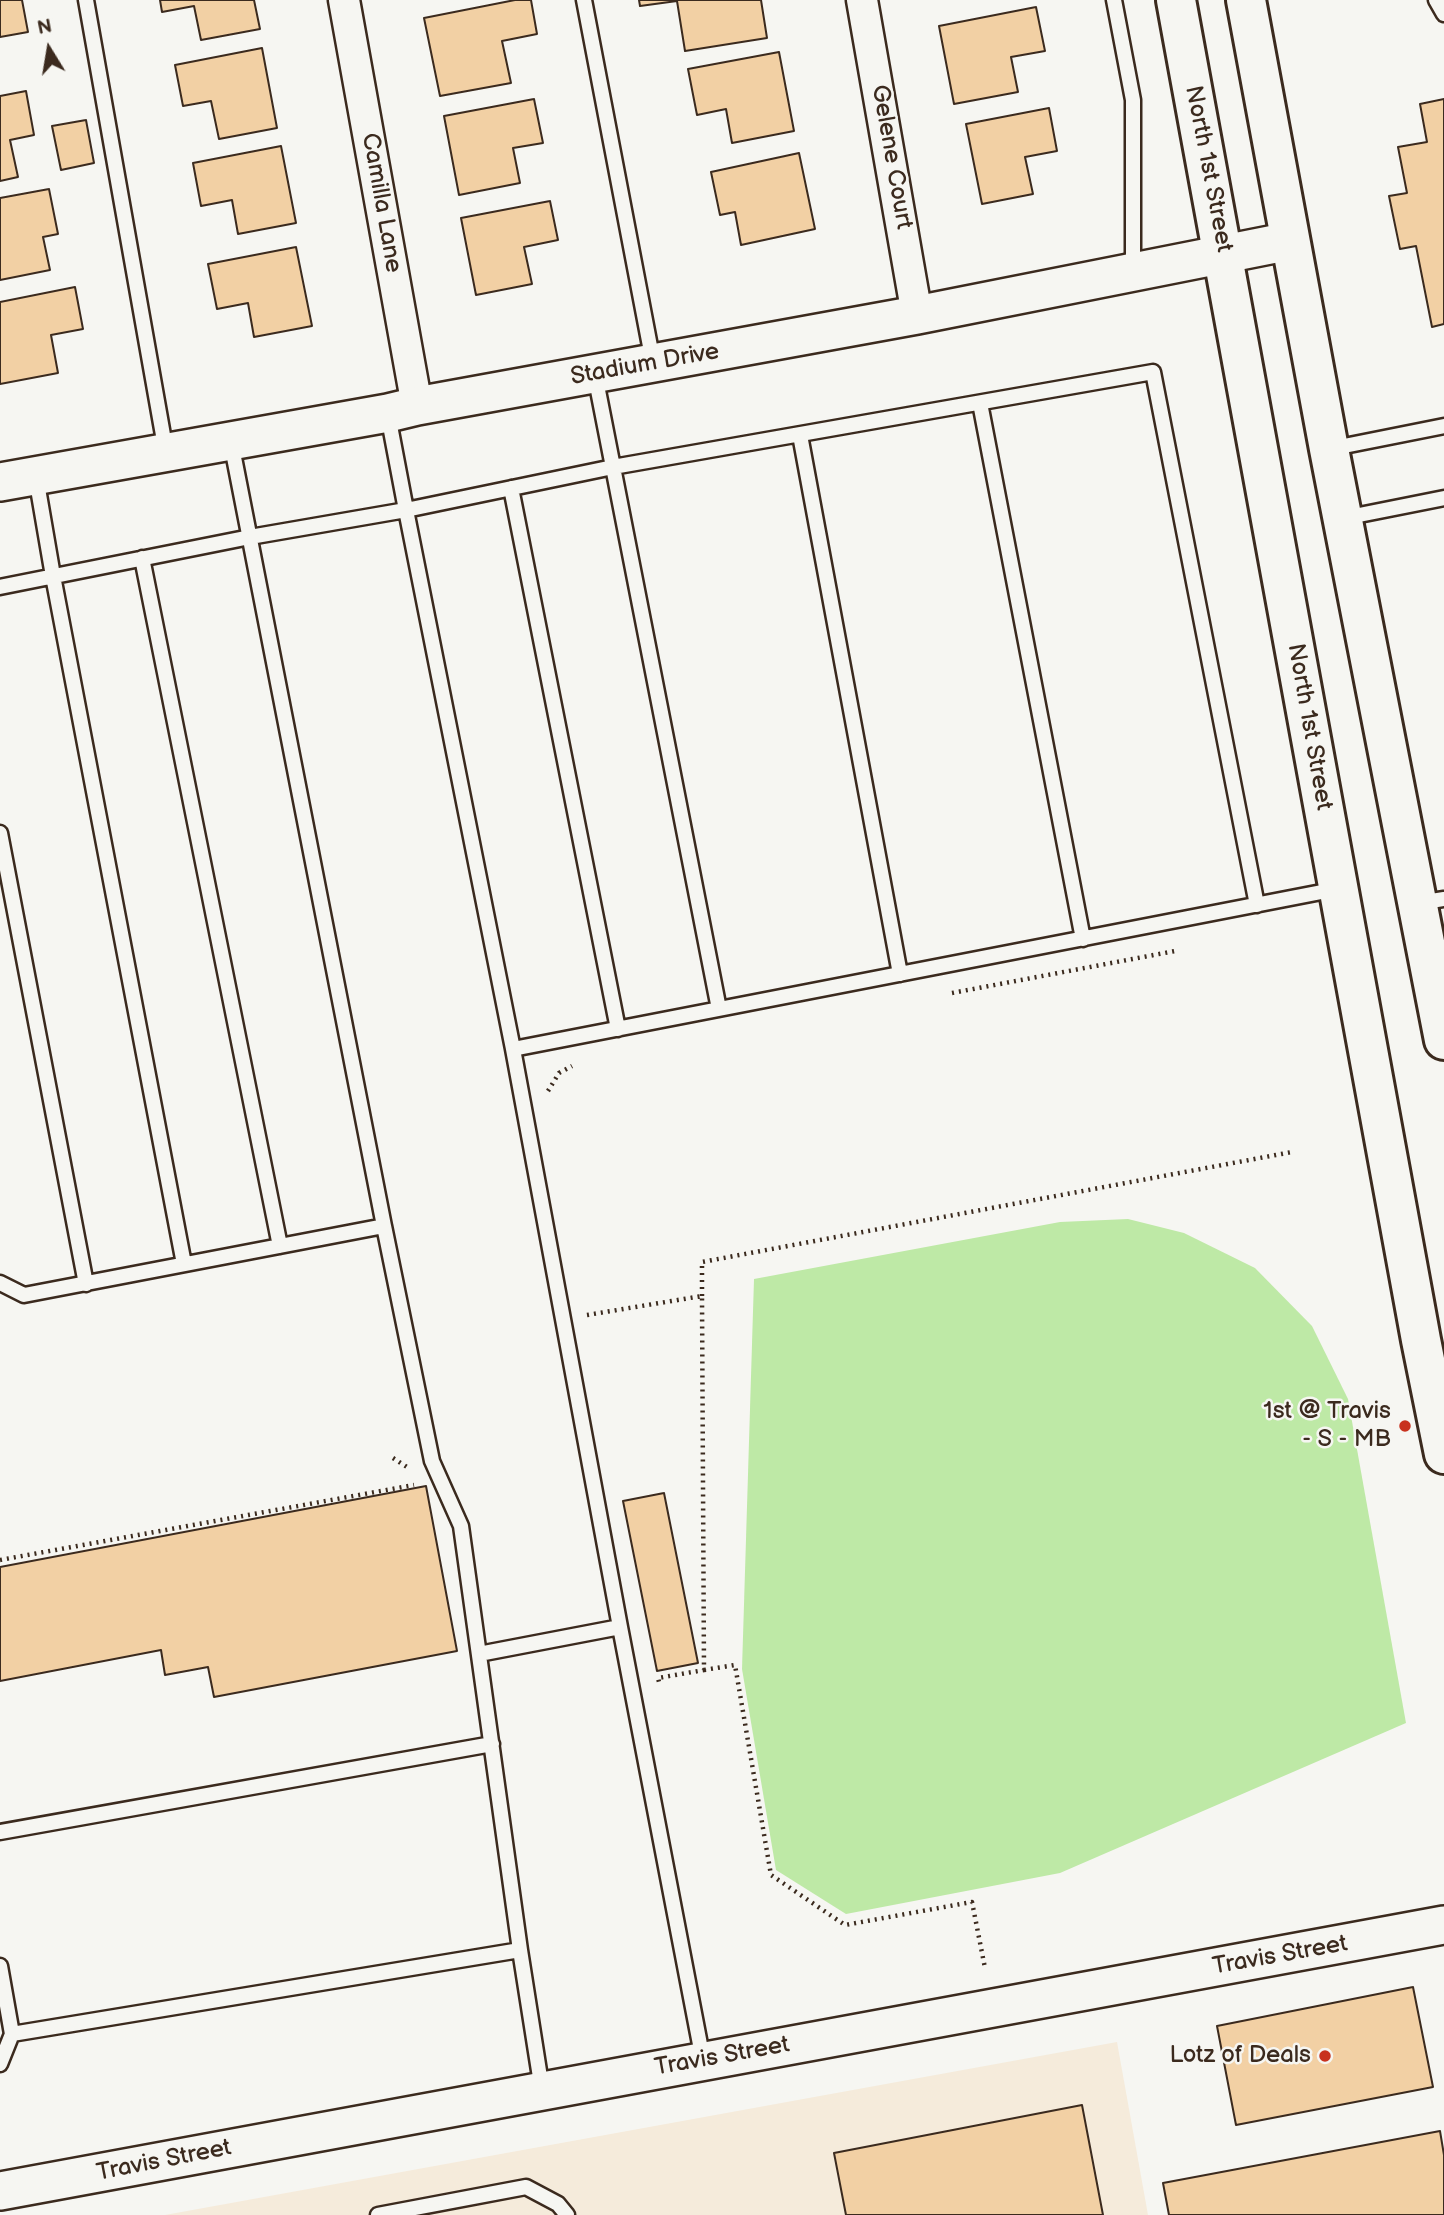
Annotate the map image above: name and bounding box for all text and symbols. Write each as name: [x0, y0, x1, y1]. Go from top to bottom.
north arrow: [14, 14, 84, 84]
text: N: [36, 15, 54, 41]
street label: Gelene Court: [864, 83, 918, 231]
street label: North 1st Street: [1178, 83, 1238, 255]
street label: Camilla Lane: [355, 131, 407, 275]
street label: Stadium Drive: [569, 338, 721, 392]
street label: North 1st Street: [1280, 641, 1338, 813]
place label: 1st @ Travis - S - MB: [1263, 1398, 1391, 1454]
marker: 1st @ Travis - S - MB: [1397, 1418, 1413, 1434]
street label: Travis Street: [1210, 1930, 1350, 1982]
street label: Travis Street: [652, 2031, 792, 2083]
place label: Lotz of Deals: [1170, 2042, 1311, 2070]
marker: Lotz of Deals: [1317, 2048, 1333, 2064]
street label: Travis Street: [94, 2134, 234, 2188]

